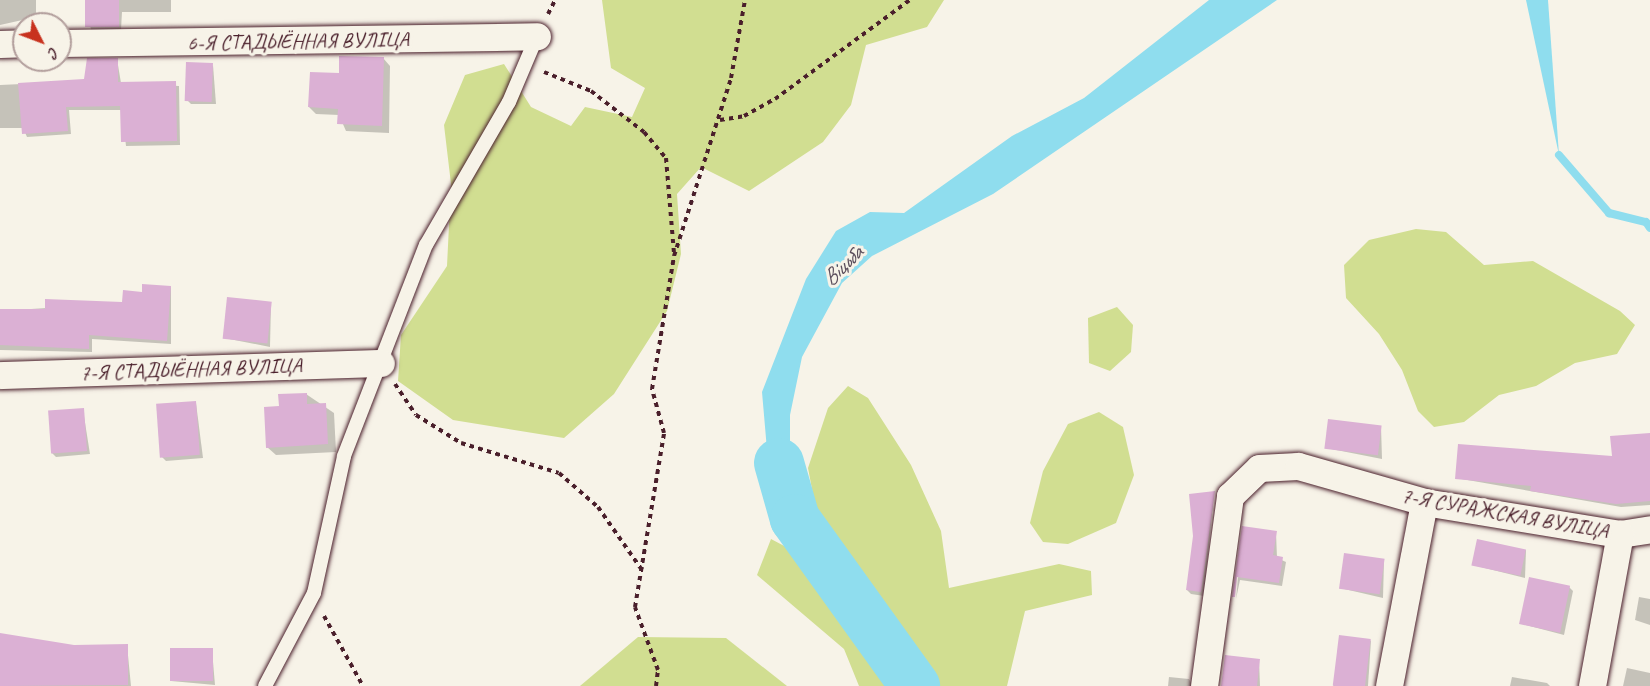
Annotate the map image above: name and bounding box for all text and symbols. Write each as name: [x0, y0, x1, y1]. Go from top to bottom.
north arrow: [12, 12, 72, 72]
street label: 6-Я СТАДЫЁННАЯ ВУЛІЦА: [188, 26, 408, 56]
text: С: [44, 43, 64, 62]
water label: Віцьба: [817, 240, 869, 292]
street label: 7-Я СТАДЫЁННАЯ ВУЛІЦА: [81, 353, 301, 385]
street label: 7-Я СУРАЖСКАЯ ВУЛІЦА: [1401, 483, 1609, 543]

